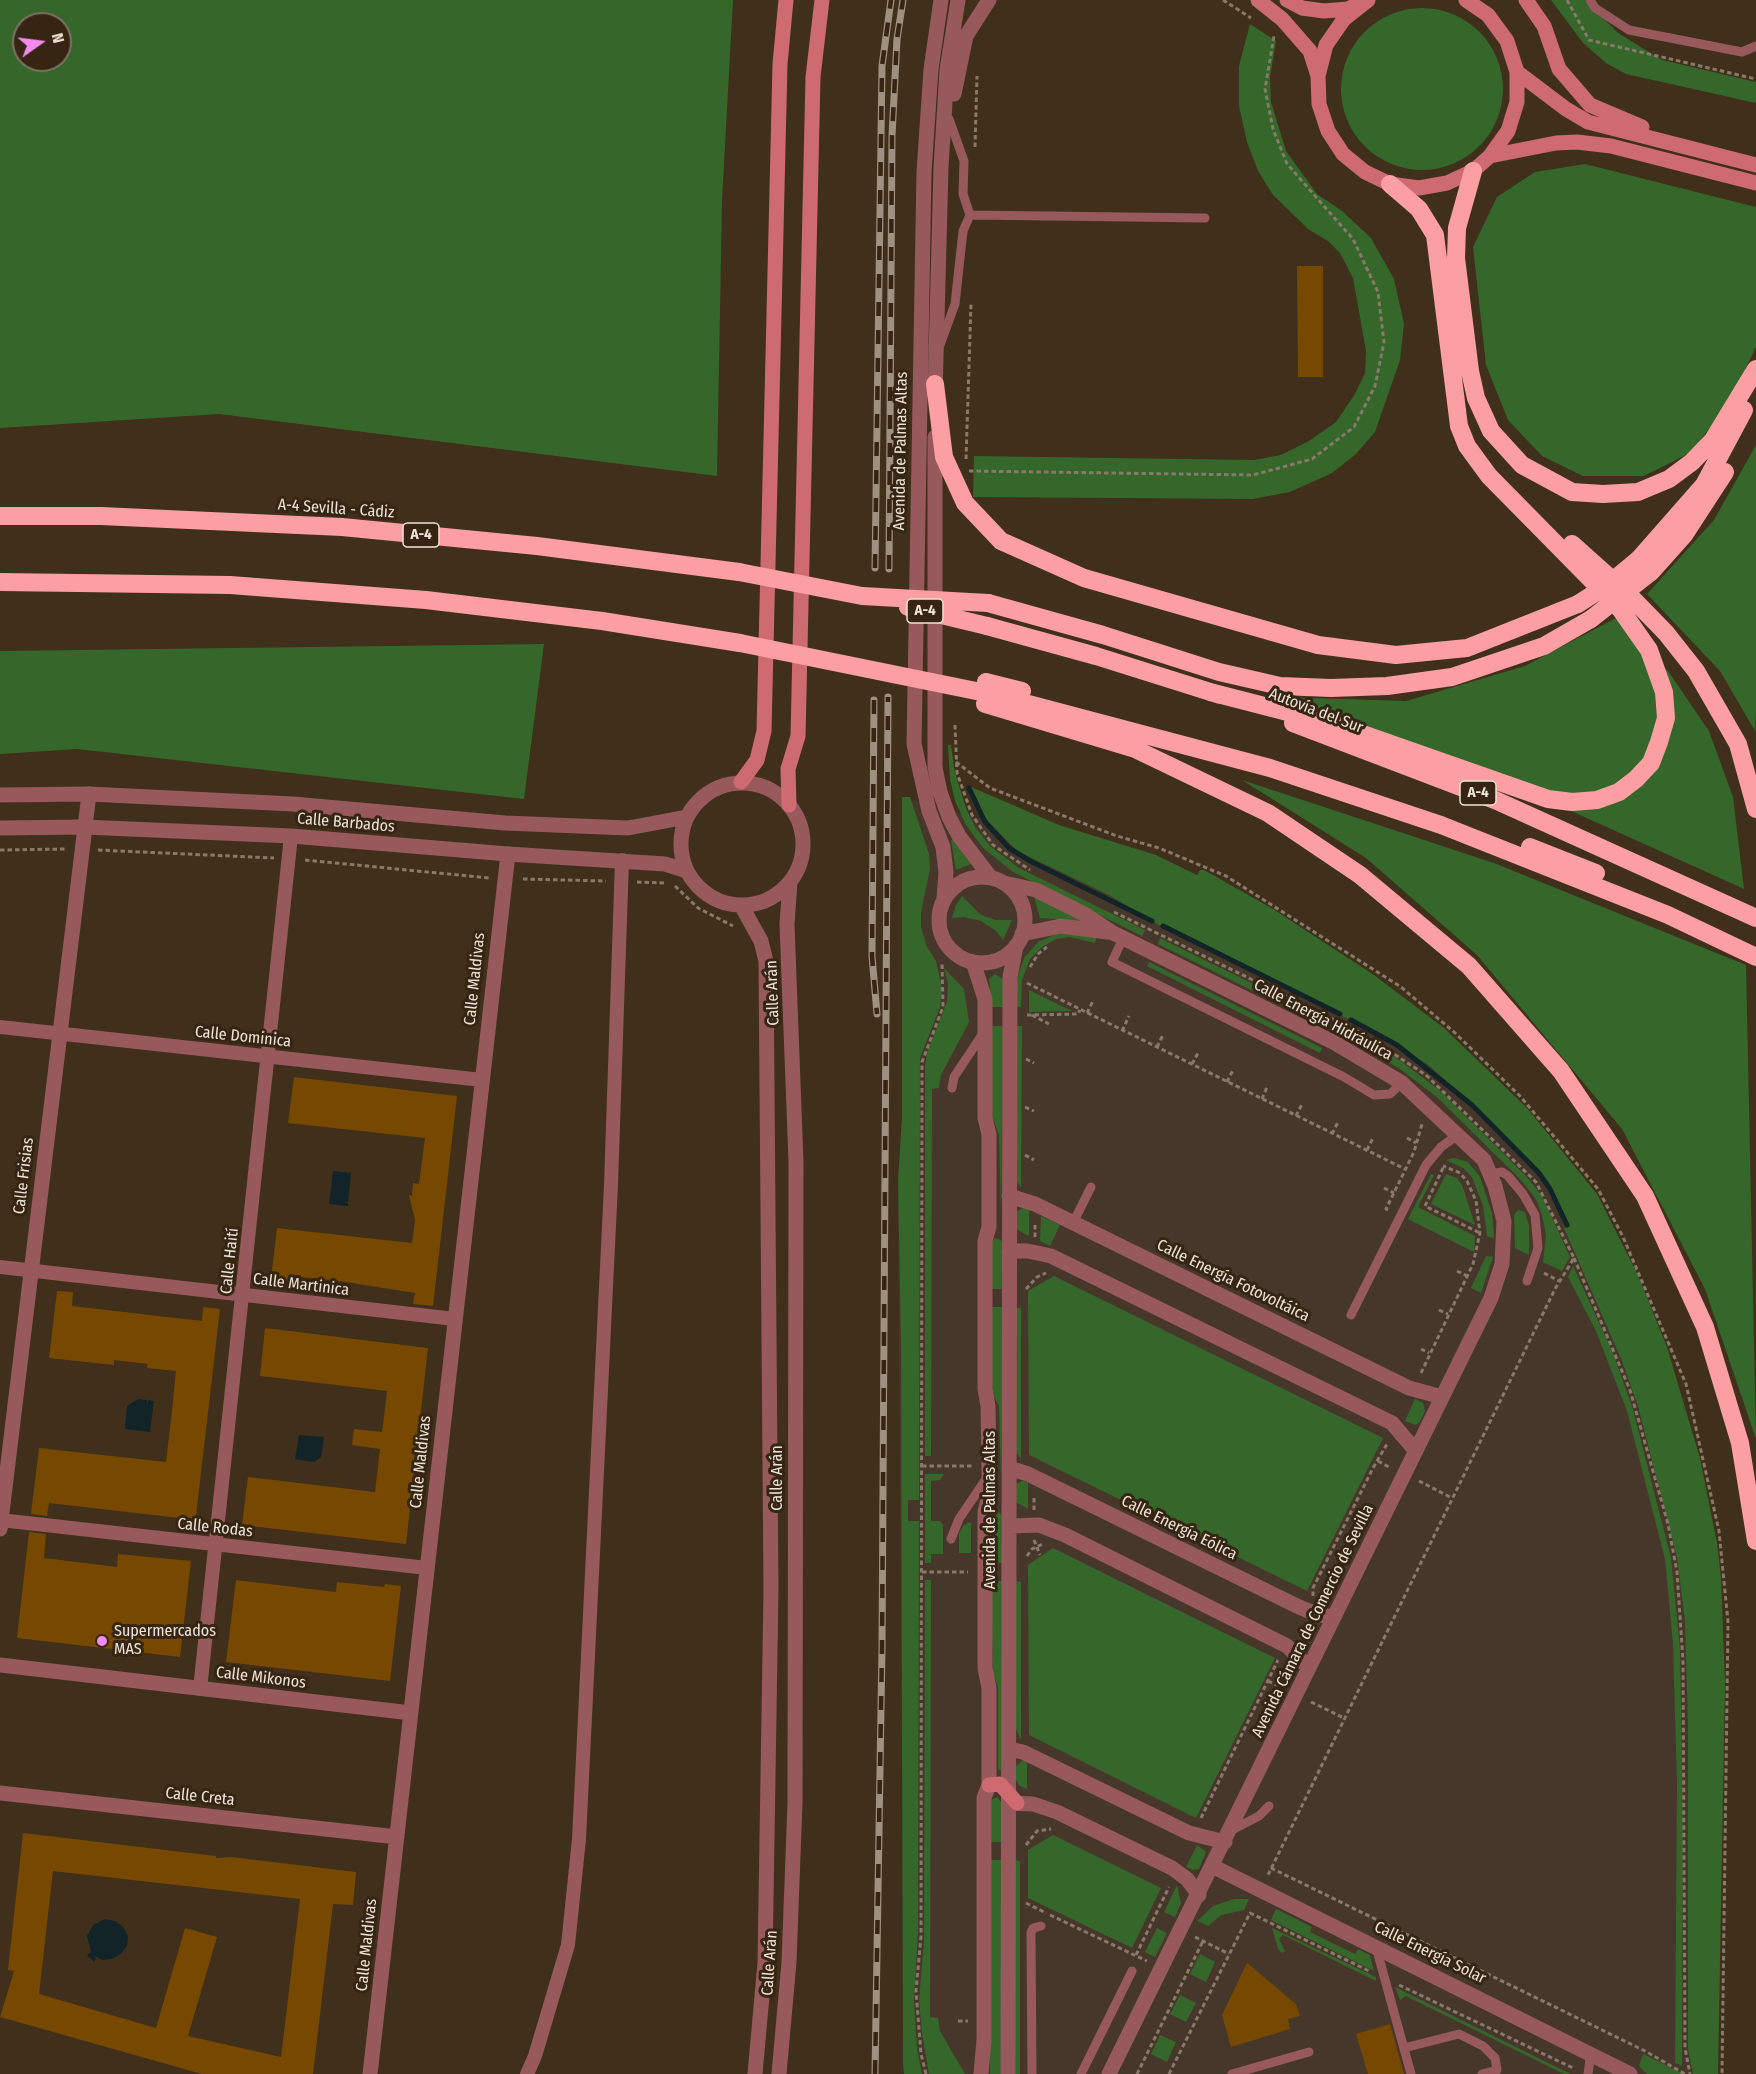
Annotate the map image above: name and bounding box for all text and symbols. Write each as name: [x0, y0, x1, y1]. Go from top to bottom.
north arrow: [12, 12, 72, 72]
text: N: [48, 31, 68, 45]
street label: Avenida de Palmas Altas: [890, 372, 912, 530]
street label: A-4 Sevilla - Cádiz: [277, 495, 395, 523]
road number: A-4: [403, 523, 439, 547]
road number: A-4: [907, 599, 943, 623]
street label: Autovía del Sur: [1266, 684, 1366, 738]
road number: A-4: [1460, 781, 1496, 805]
street label: Calle Barbados: [296, 809, 396, 837]
street label: Calle Maldivas: [461, 932, 489, 1026]
street label: Calle Arán: [762, 960, 784, 1026]
street label: Calle Energía Hidráulica: [1250, 975, 1396, 1065]
street label: Calle Dominica: [194, 1022, 292, 1052]
street label: Calle Frisias: [10, 1137, 38, 1215]
street label: Calle Haití: [217, 1227, 243, 1295]
street label: Calle Energía Fotovoltáica: [1154, 1236, 1312, 1326]
street label: Calle Martinica: [252, 1270, 350, 1300]
street label: Calle Maldivas: [407, 1415, 435, 1509]
street label: Avenida de Palmas Altas: [981, 1431, 1001, 1589]
street label: Calle Arán: [768, 1445, 788, 1511]
street label: Calle Energía Eólica: [1118, 1492, 1240, 1564]
street label: Avenida Cámara de Comercio de Sevilla: [1248, 1501, 1378, 1741]
street label: Calle Rodas: [176, 1514, 254, 1542]
place label: Supermercados MAS: [114, 1622, 216, 1660]
marker: Supermercados MAS: [95, 1634, 109, 1648]
street label: Calle Mikonos: [215, 1663, 307, 1693]
street label: Calle Creta: [164, 1784, 236, 1810]
street label: Calle Maldivas: [353, 1898, 381, 1992]
street label: Calle Energía Solar: [1371, 1918, 1489, 1988]
street label: Calle Arán: [758, 1930, 782, 1996]

